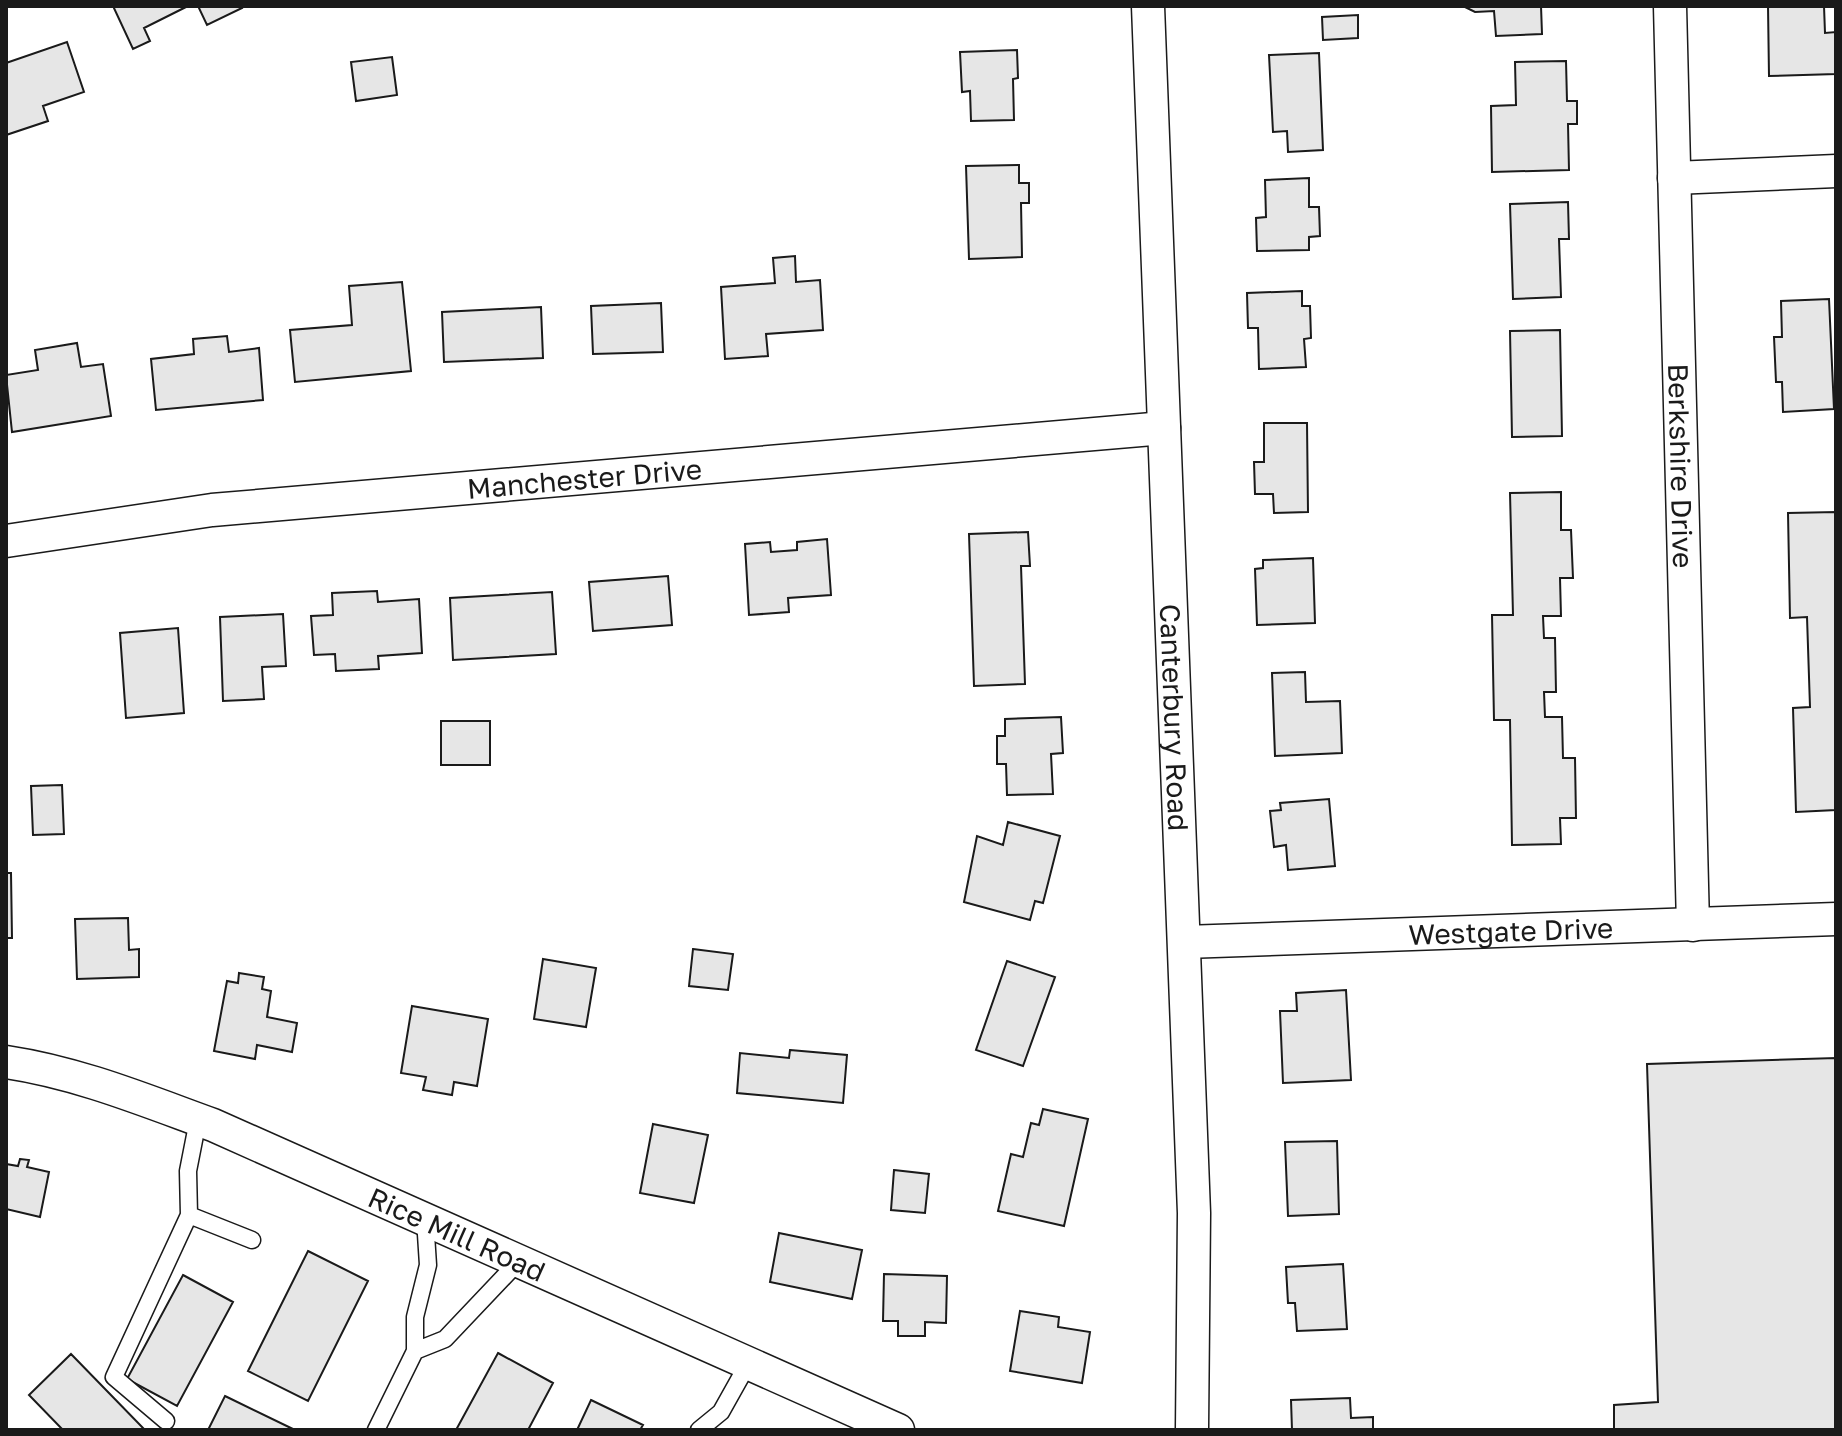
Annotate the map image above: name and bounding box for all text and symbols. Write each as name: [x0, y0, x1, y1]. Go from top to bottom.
street label: Berkshire Drive: [1662, 363, 1701, 569]
street label: Manchester Drive: [466, 451, 703, 504]
street label: Canterbury Road: [1154, 603, 1196, 832]
street label: Westgate Drive: [1408, 910, 1614, 951]
street label: Rice Mill Road: [363, 1180, 551, 1287]

